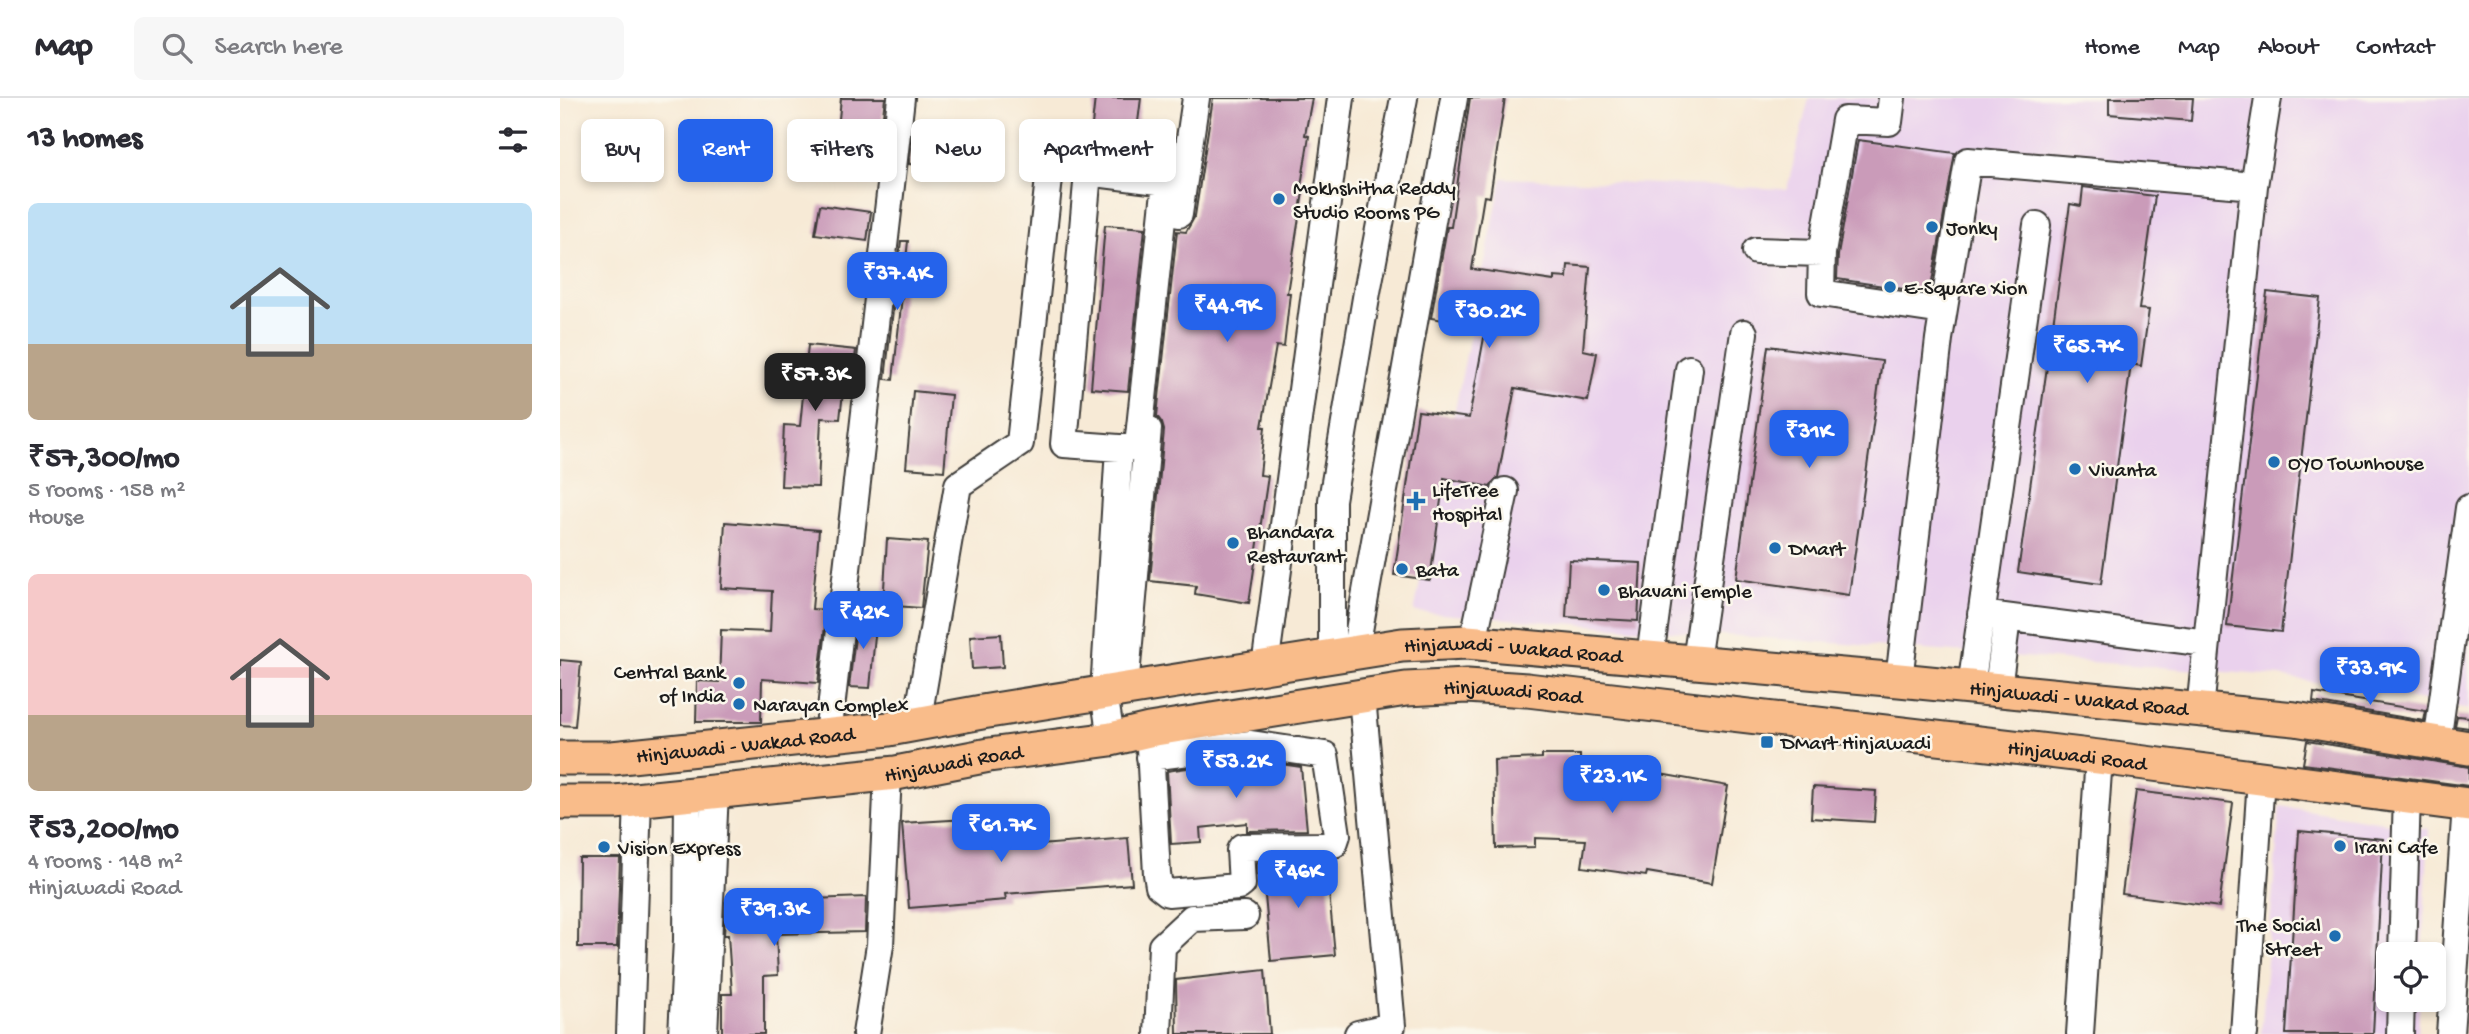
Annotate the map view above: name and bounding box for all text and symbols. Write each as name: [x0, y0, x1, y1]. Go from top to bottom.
search box: [134, 17, 624, 80]
text: Map: [35, 29, 92, 67]
icon: search: [158, 29, 196, 67]
text: Search here: [214, 33, 343, 64]
text: Home: [2084, 34, 2140, 63]
text: Map: [2178, 34, 2220, 63]
text: About: [2258, 34, 2318, 63]
text: Contact: [2356, 34, 2434, 63]
chip: Buy: [581, 119, 664, 182]
chip: Rent: [678, 119, 773, 182]
chip: Filters: [787, 119, 897, 182]
chip: New: [911, 119, 1005, 182]
chip: Apartment: [1019, 119, 1176, 182]
icon: filters: [494, 121, 532, 159]
text: 13 homes: [28, 123, 142, 158]
place label: Mokhshitha Reddy Studio Rooms PG: [1293, 178, 1456, 227]
marker: Mokhshitha Reddy Studio Rooms PG: [1271, 191, 1287, 207]
place label: Jonky: [1946, 218, 1998, 243]
marker: Jonky: [1924, 219, 1940, 235]
icon: home: [217, 249, 343, 375]
pin: ₹37.4K: [840, 252, 954, 312]
text: ₹37.4K: [863, 261, 931, 288]
place label: E-Square Xion: [1904, 278, 2027, 303]
marker: E-Square Xion: [1882, 279, 1898, 295]
pin: ₹44.9K: [1170, 285, 1284, 344]
pin: ₹30.2K: [1432, 290, 1546, 350]
text: ₹44.9K: [1194, 293, 1260, 320]
text: ₹30.2K: [1454, 299, 1524, 326]
pin: ₹65.7K: [2030, 326, 2144, 385]
text: ₹65.7K: [2053, 334, 2121, 361]
pin: ₹57.3K: [758, 354, 872, 413]
text: ₹57.3K: [780, 362, 850, 389]
pin: ₹31K: [1768, 410, 1850, 470]
text: ₹31K: [1785, 419, 1833, 446]
text: ₹57,300/mo: [28, 443, 180, 478]
place label: OYO Townhouse: [2288, 453, 2425, 478]
marker: OYO Townhouse: [2266, 454, 2282, 470]
place label: Vivanta: [2088, 460, 2158, 485]
marker: Vivanta: [2067, 461, 2083, 477]
text: 5 rooms · 158 m²: [28, 478, 185, 505]
place label: LifeTree Hospital: [1432, 480, 1502, 529]
marker: LifeTree Hospital: [1406, 491, 1426, 511]
text: House: [28, 505, 84, 532]
place label: Bhandara Restaurant: [1246, 522, 1347, 571]
marker: Bhandara Restaurant: [1225, 535, 1241, 551]
place label: DMart: [1787, 539, 1847, 564]
marker: DMart: [1767, 540, 1783, 556]
place label: Bata: [1415, 560, 1460, 585]
marker: Bata: [1394, 561, 1410, 577]
place label: Bhavani Temple: [1617, 581, 1753, 606]
marker: Bhavani Temple: [1596, 582, 1612, 598]
pin: ₹42K: [822, 592, 904, 651]
text: ₹42K: [839, 600, 887, 627]
icon: home: [217, 620, 343, 746]
street label: Hinjawadi - Wakad Road: [1403, 633, 1625, 672]
pin: ₹33.9K: [2313, 648, 2427, 707]
text: ₹33.9K: [2336, 656, 2404, 683]
place label: Central Bank of India: [614, 662, 728, 711]
marker: Central Bank of India: [731, 675, 747, 691]
street label: Hinjawadi Road: [1443, 677, 1586, 713]
street label: Hinjawadi - Wakad Road: [1968, 678, 2191, 725]
place label: Narayan Complex: [753, 695, 908, 720]
marker: Narayan Complex: [731, 696, 747, 712]
street label: Hinjawadi - Wakad Road: [635, 723, 858, 771]
place label: DMart Hinjawadi: [1779, 733, 1931, 758]
marker: DMart Hinjawadi: [1759, 734, 1775, 750]
street label: Hinjawadi Road: [2006, 737, 2150, 779]
pin: ₹53.2K: [1179, 740, 1293, 800]
street label: Hinjawadi Road: [884, 741, 1026, 790]
text: ₹53.2K: [1202, 749, 1270, 776]
pin: ₹23.1K: [1555, 756, 1669, 815]
text: ₹23.1K: [1579, 764, 1645, 791]
pin: ₹61.7K: [944, 804, 1058, 864]
text: ₹61.7K: [968, 813, 1034, 840]
text: ₹53,200/mo: [28, 814, 179, 849]
place label: Irani Cafe: [2354, 837, 2439, 862]
place label: Vision Express: [617, 838, 742, 863]
marker: Irani Cafe: [2332, 838, 2348, 854]
marker: Vision Express: [596, 839, 612, 855]
text: 4 rooms · 148 m²: [28, 849, 183, 876]
pin: ₹46K: [1257, 850, 1339, 910]
text: ₹46K: [1274, 859, 1322, 886]
text: Hinjawadi Road: [28, 876, 181, 903]
pin: ₹39.3K: [717, 888, 831, 948]
text: ₹39.3K: [740, 897, 808, 924]
place label: The Social Street: [2236, 915, 2323, 964]
marker: The Social Street: [2327, 928, 2343, 944]
map controls: [2376, 942, 2446, 1012]
button: locate: [2376, 942, 2446, 1012]

